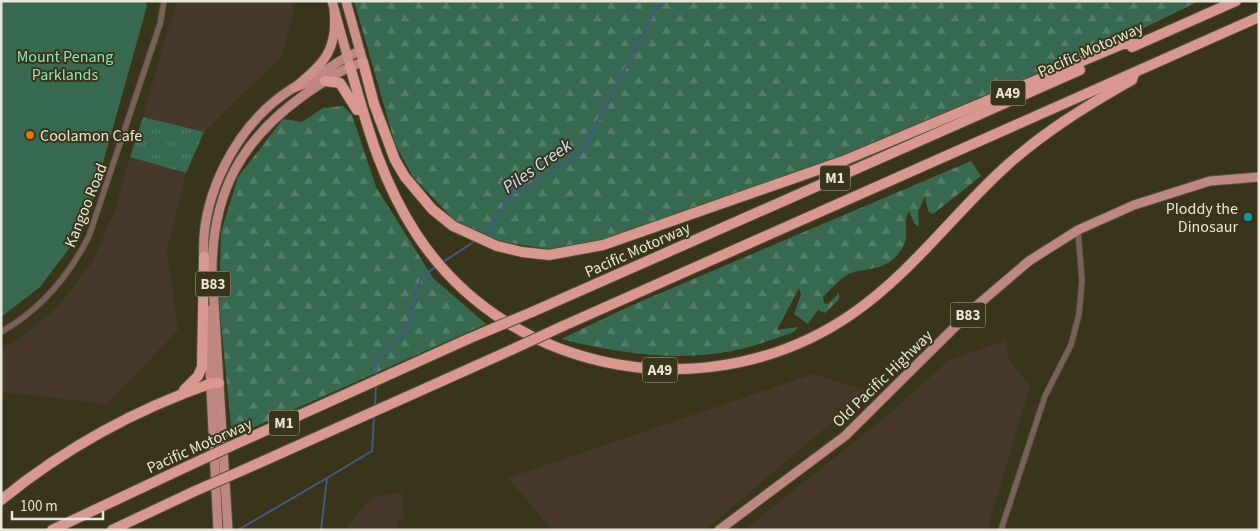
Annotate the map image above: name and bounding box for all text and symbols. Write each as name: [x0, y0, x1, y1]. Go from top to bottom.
street label: Pacific Motorway: [1034, 17, 1147, 83]
park label: Mount Penang Parklands: [17, 46, 113, 86]
road number: A49: [990, 80, 1026, 106]
place label: Coolamon Cafe: [40, 125, 142, 147]
marker: Coolamon Cafe: [24, 129, 36, 141]
water label: Piles Creek: [497, 133, 578, 200]
street label: Kangoo Road: [59, 160, 113, 251]
road number: M1: [820, 166, 850, 190]
place label: Ploddy the Dinosaur: [1166, 198, 1238, 238]
marker: Ploddy the Dinosaur: [1242, 211, 1254, 223]
street label: Pacific Motorway: [581, 217, 694, 283]
road number: B83: [196, 272, 230, 296]
road number: B83: [950, 302, 986, 328]
street label: Old Pacific Highway: [828, 325, 938, 432]
road number: A49: [642, 358, 678, 382]
road number: M1: [269, 410, 299, 436]
street label: Pacific Motorway: [143, 413, 256, 479]
scale bar: [12, 488, 104, 520]
text: 100 m: [20, 496, 58, 517]

